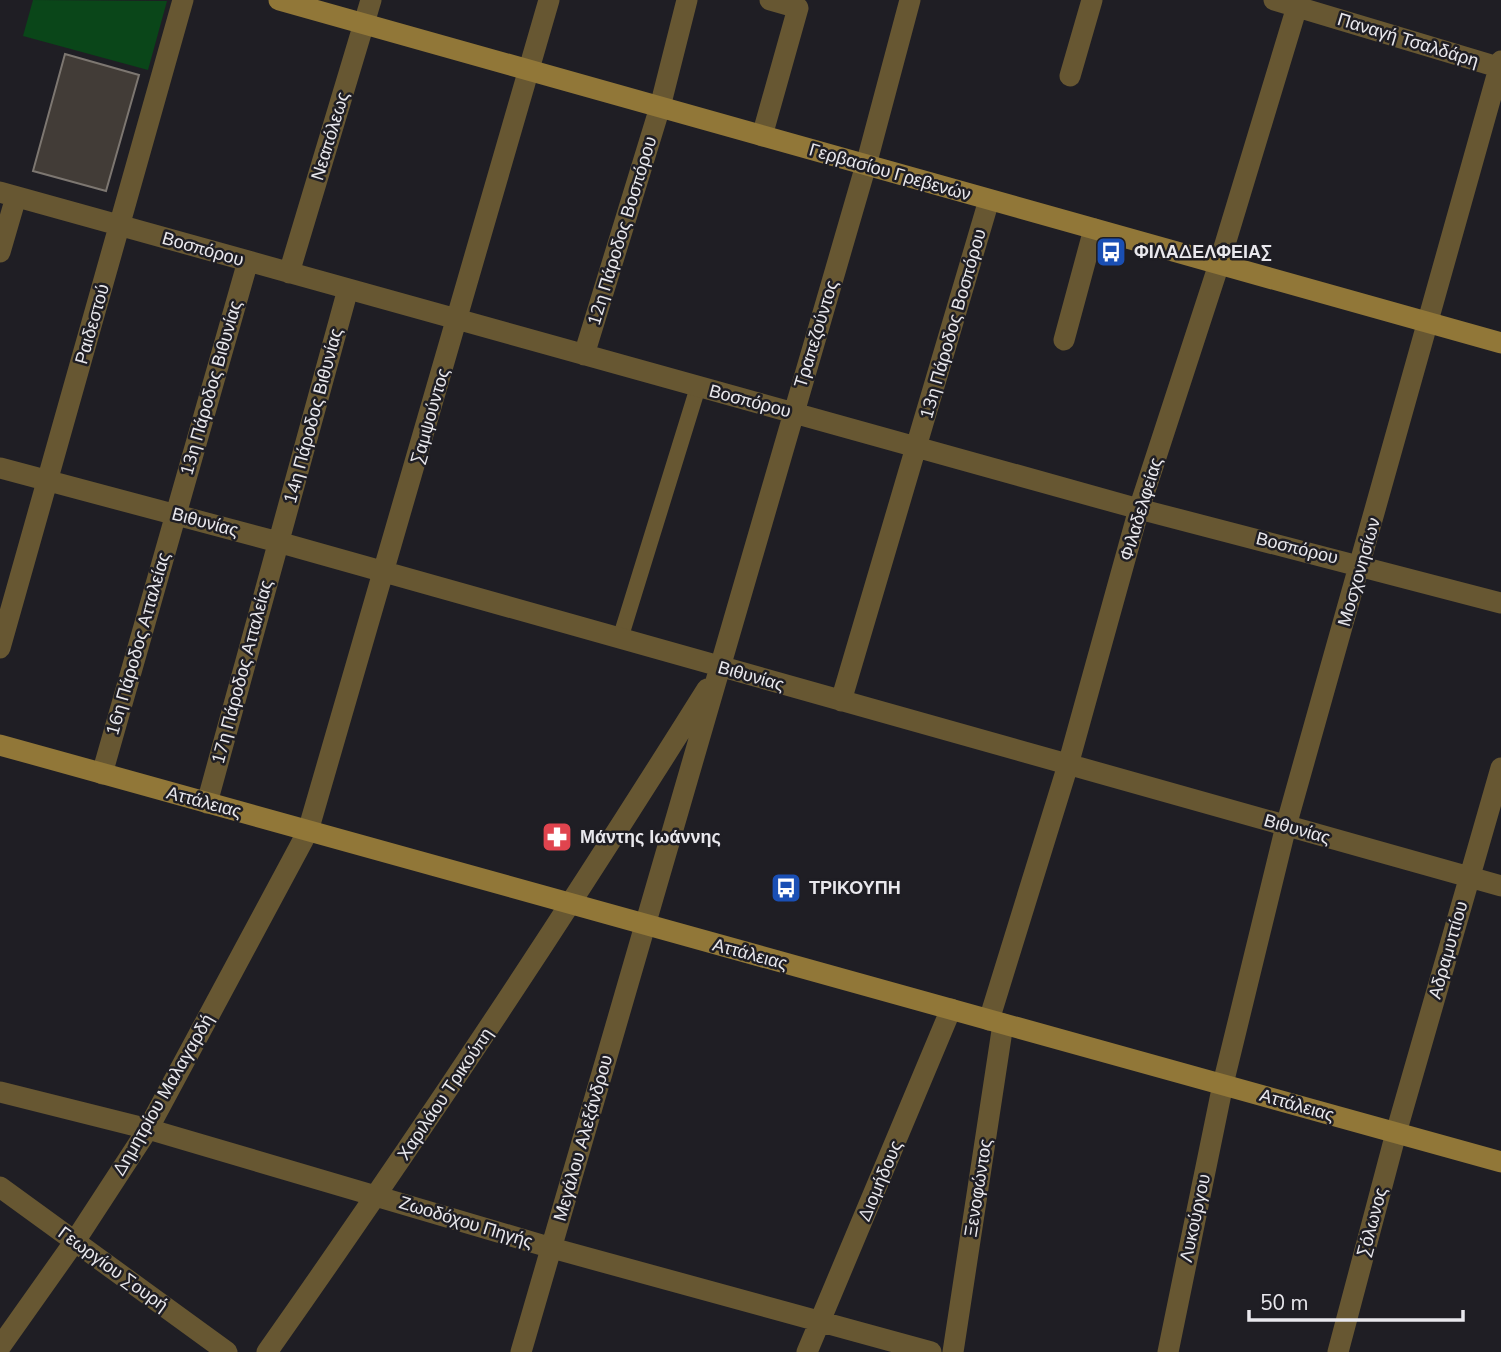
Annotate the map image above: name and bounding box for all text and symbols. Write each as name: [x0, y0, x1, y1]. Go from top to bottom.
street label: Παναγή Τσαλδάρη: [1334, 7, 1482, 73]
street label: Νεαπόλεως: [305, 88, 355, 183]
street label: 12η Πάροδος Βοσπόρου: [582, 133, 662, 329]
street label: Γερβασίου Γρεβενών: [806, 137, 974, 207]
street label: Βοσπόρου: [159, 226, 247, 272]
street label: 13η Πάροδος Βοσπόρου: [914, 226, 992, 422]
bus stop icon: ΦΙΛΑΔΕΛΦΕΙΑΣ: [1094, 235, 1128, 269]
place label: ΦΙΛΑΔΕΛΦΕΙΑΣ: [1134, 240, 1272, 264]
street label: Τραπεζούντος: [788, 277, 844, 391]
street label: Ραιδεστού: [69, 281, 115, 367]
street label: 13η Πάροδος Βιθυνίας: [174, 297, 248, 478]
street label: 14η Πάροδος Βιθυνίας: [278, 325, 348, 507]
street label: Σαμψούντος: [405, 365, 455, 467]
street label: Βοσπόρου: [706, 379, 794, 423]
street label: Φιλαδελφείας: [1114, 454, 1168, 564]
street label: Βιθυνίας: [169, 502, 241, 542]
street label: Μοσχονησίων: [1332, 515, 1386, 629]
street label: Βοσπόρου: [1253, 526, 1341, 570]
street label: 16η Πάροδος Ατταλείας: [100, 549, 176, 738]
street label: 17η Πάροδος Ατταλείας: [206, 577, 278, 767]
street label: Βιθυνίας: [715, 655, 787, 697]
street label: Αττάλειας: [164, 781, 244, 824]
street label: Βιθυνίας: [1261, 808, 1333, 850]
pharmacy icon: Μάντης Ιωάννης: [540, 820, 574, 854]
place label: Μάντης Ιωάννης: [580, 825, 721, 849]
bus stop icon: ΤΡΙΚΟΥΠΗ: [769, 871, 803, 905]
place label: ΤΡΙΚΟΥΠΗ: [809, 876, 901, 900]
street label: Αδραμυττίου: [1423, 898, 1473, 1002]
street label: Αττάλειας: [710, 933, 790, 976]
street label: Δημητρίου Μαλαγαρδή: [107, 1010, 219, 1180]
street label: Χαριλάου Τρικούπη: [392, 1023, 498, 1165]
street label: Μεγάλου Αλεξάνδρου: [548, 1052, 618, 1224]
street label: Αττάλειας: [1257, 1083, 1337, 1127]
street label: Διομήδους: [852, 1137, 908, 1225]
street label: Ξενοφώντος: [958, 1137, 998, 1239]
street label: Λυκούργου: [1174, 1172, 1216, 1264]
street label: Σόλωνος: [1351, 1184, 1393, 1259]
street label: Ζωοδόχου Πηγής: [396, 1190, 536, 1254]
street label: Γεωργίου Σουρή: [53, 1221, 173, 1317]
scale bar: [1249, 1278, 1462, 1322]
text: 50 m: [1260, 1289, 1309, 1317]

